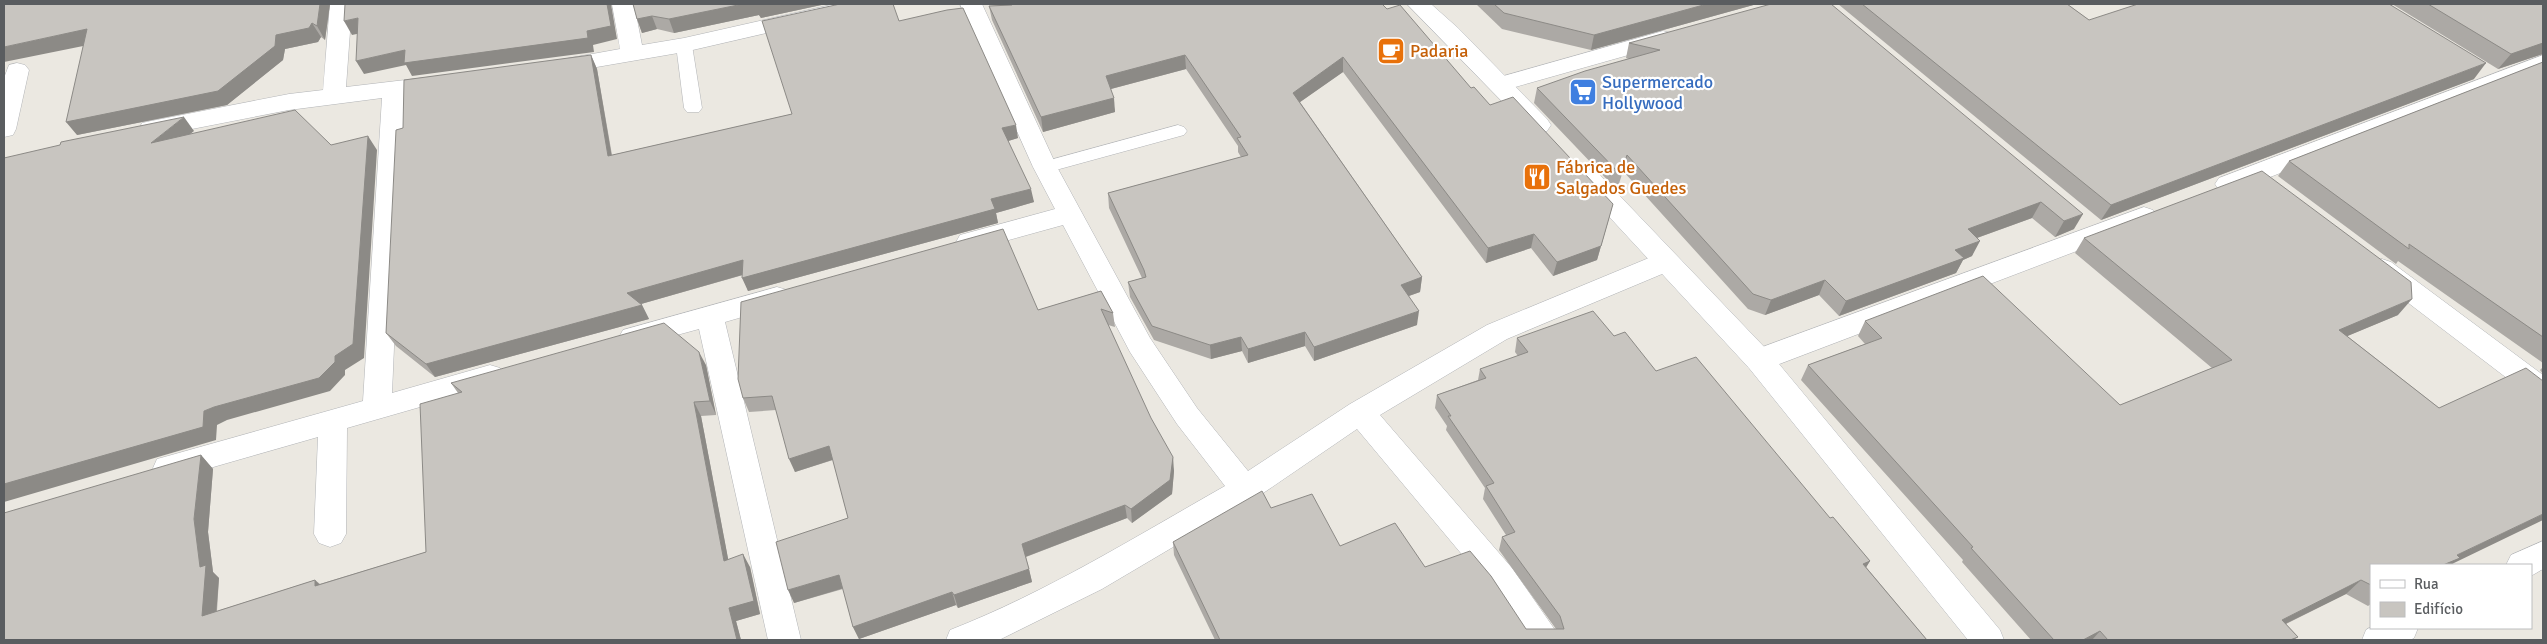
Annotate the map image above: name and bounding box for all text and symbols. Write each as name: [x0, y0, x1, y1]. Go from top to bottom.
cafe icon: Padaria: [1376, 36, 1406, 66]
place label: Padaria: [1410, 40, 1468, 62]
place label: Supermercado Hollywood: [1602, 71, 1713, 114]
supermarket icon: Supermercado Hollywood: [1568, 77, 1598, 107]
place label: Fábrica de Salgados Guedes: [1556, 156, 1687, 199]
restaurant icon: Fábrica de Salgados Guedes: [1522, 162, 1552, 192]
legend: [2370, 564, 2532, 629]
text: Rua: [2414, 575, 2439, 593]
text: Edifício: [2414, 600, 2463, 618]

